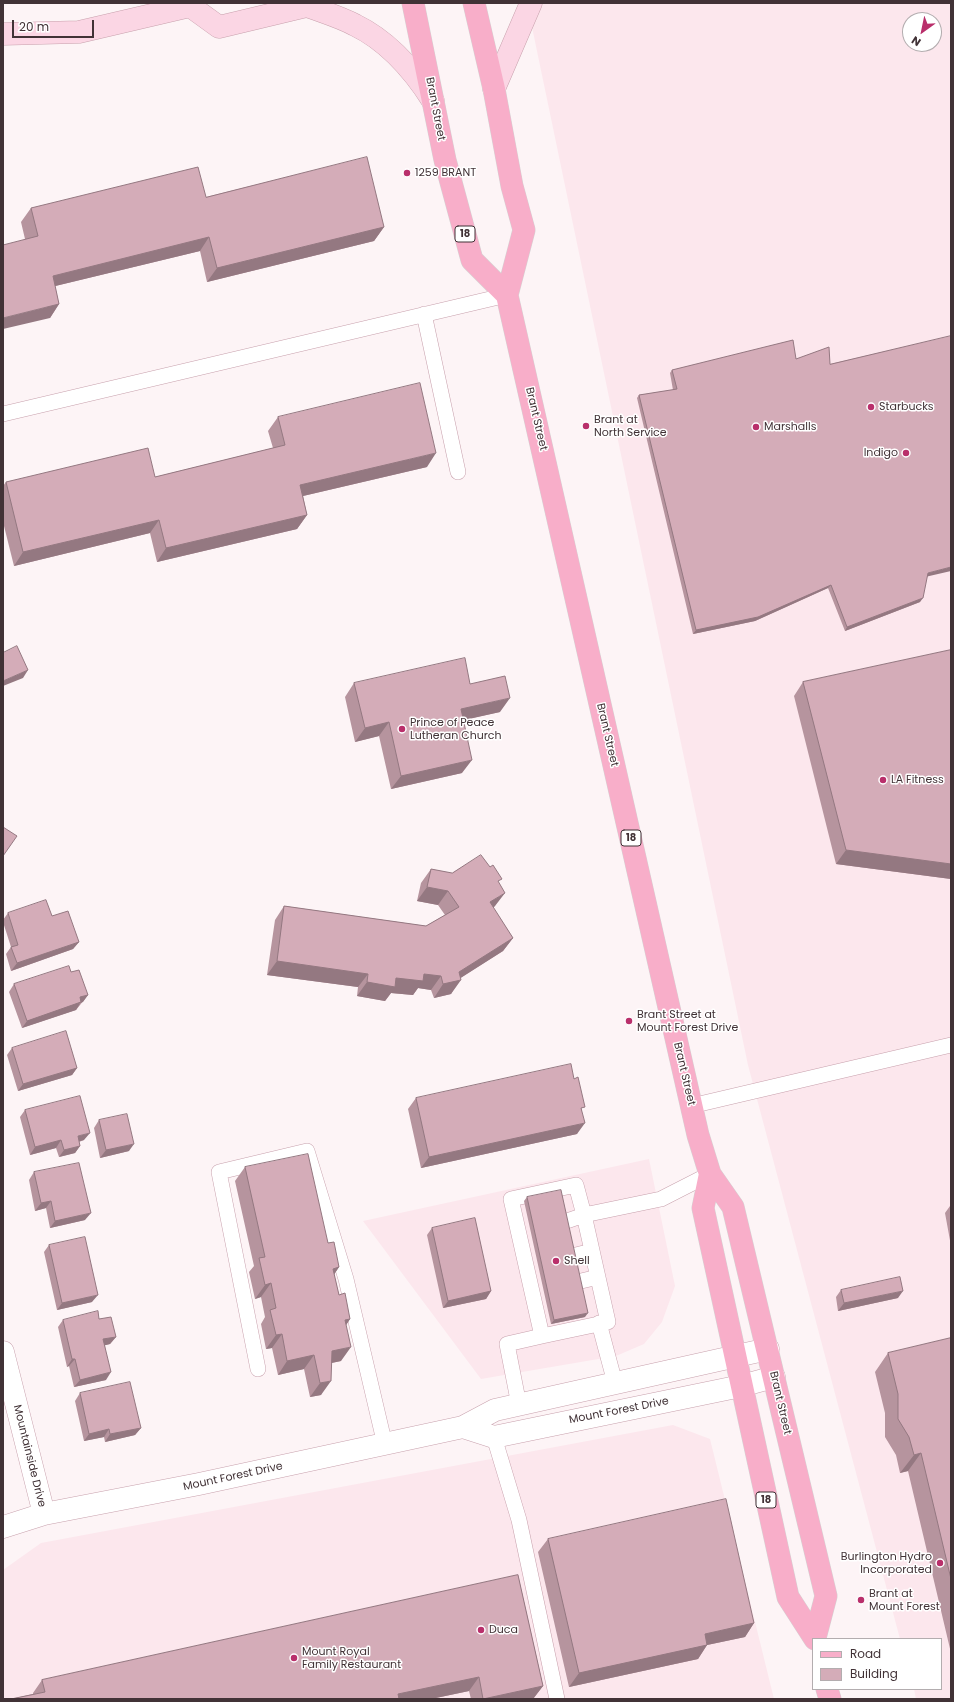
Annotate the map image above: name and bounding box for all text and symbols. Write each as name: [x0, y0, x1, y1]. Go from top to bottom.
scale bar: [14, 12, 96, 38]
north arrow: [902, 12, 942, 52]
text: 20 m: [19, 18, 49, 35]
text: N: [908, 32, 924, 50]
street label: Brant Street: [422, 76, 448, 142]
place label: 1259 BRANT: [415, 166, 476, 180]
marker: 1259 BRANT: [402, 168, 412, 178]
road number: 18: [455, 226, 475, 242]
street label: Brant Street: [522, 386, 550, 452]
place label: Starbucks: [879, 400, 934, 414]
marker: Starbucks: [866, 402, 876, 412]
place label: Brant at North Service: [594, 413, 667, 439]
place label: Marshalls: [764, 420, 816, 434]
marker: Brant at North Service: [581, 421, 591, 431]
marker: Marshalls: [751, 422, 761, 432]
place label: Indigo: [864, 446, 898, 460]
marker: Indigo: [901, 448, 911, 458]
street label: Brant Street: [593, 702, 621, 768]
place label: Prince of Peace Lutheran Church: [410, 716, 502, 742]
marker: Prince of Peace Lutheran Church: [397, 724, 407, 734]
place label: LA Fitness: [891, 773, 944, 787]
marker: LA Fitness: [878, 775, 888, 785]
road number: 18: [621, 830, 641, 846]
place label: Brant Street at Mount Forest Drive: [637, 1008, 738, 1034]
marker: Brant Street at Mount Forest Drive: [624, 1016, 634, 1026]
street label: Brant Street: [670, 1041, 698, 1107]
place label: Shell: [564, 1254, 590, 1268]
marker: Shell: [551, 1256, 561, 1266]
street label: Brant Street: [766, 1370, 794, 1436]
street label: Mount Forest Drive: [568, 1395, 670, 1427]
street label: Mountainside Drive: [10, 1403, 48, 1509]
street label: Mount Forest Drive: [182, 1460, 284, 1494]
road number: 18: [756, 1492, 776, 1508]
place label: Burlington Hydro Incorporated: [841, 1550, 932, 1576]
marker: Burlington Hydro Incorporated: [935, 1558, 945, 1568]
place label: Brant at Mount Forest: [869, 1587, 940, 1613]
marker: Brant at Mount Forest: [856, 1595, 866, 1605]
place label: Duca: [489, 1623, 518, 1637]
marker: Duca: [476, 1625, 486, 1635]
legend: [812, 1638, 942, 1690]
place label: Mount Royal Family Restaurant: [302, 1645, 401, 1671]
text: Road: [850, 1645, 881, 1662]
marker: Mount Royal Family Restaurant: [289, 1653, 299, 1663]
text: Building: [850, 1665, 898, 1682]

